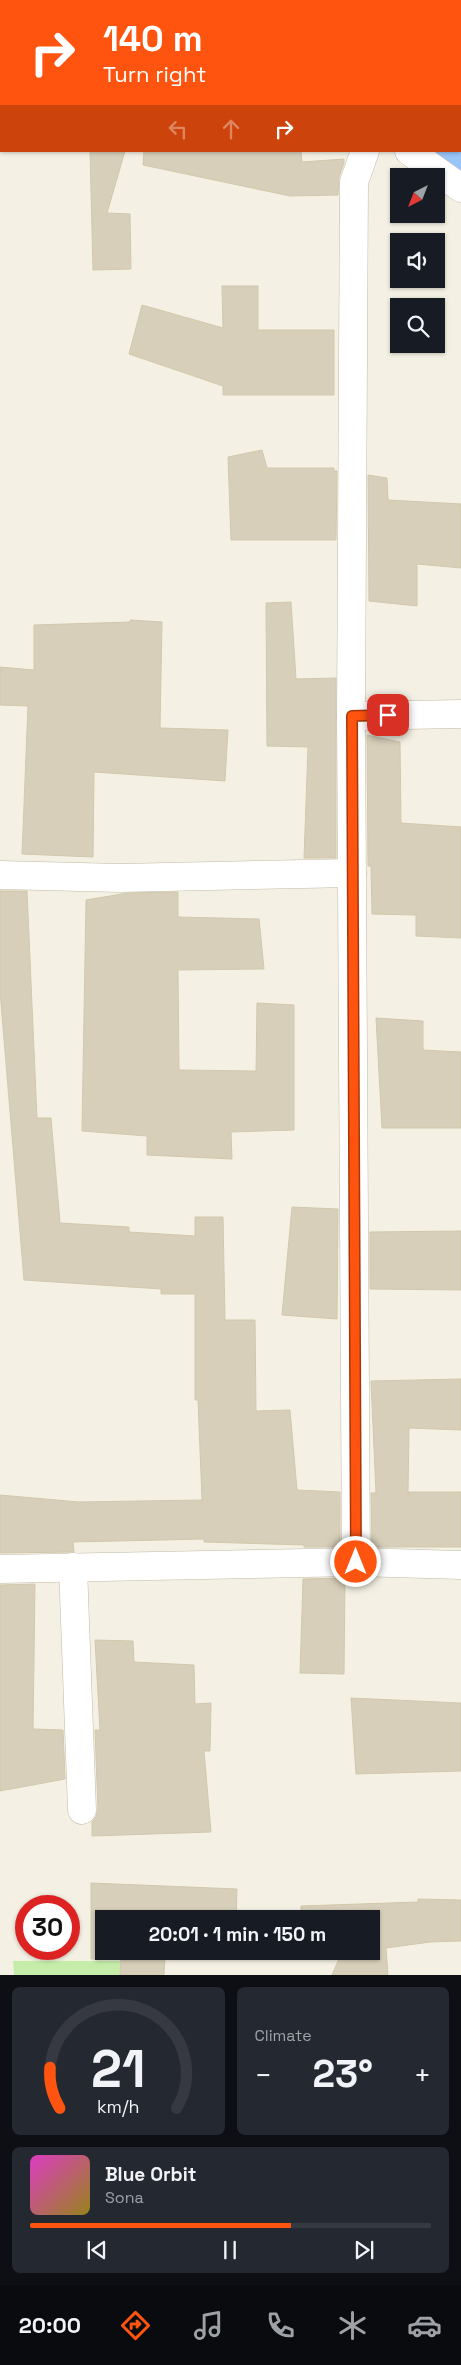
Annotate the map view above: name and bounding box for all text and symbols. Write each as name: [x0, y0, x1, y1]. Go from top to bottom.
text: 140 m: [103, 17, 203, 61]
icon: right: [20, 20, 85, 85]
text: Turn right: [103, 60, 206, 88]
icon: left: [164, 115, 192, 143]
icon: ahead: [217, 115, 245, 143]
icon: right: [270, 115, 298, 143]
north arrow: [390, 168, 445, 222]
map controls: [390, 168, 445, 353]
button: sound: [390, 233, 445, 288]
button: search: [390, 298, 445, 353]
pin: [367, 694, 409, 736]
icon: arrive: [374, 701, 402, 729]
position arrow: [329, 1535, 381, 1587]
speed limit sign: 30: [15, 1895, 80, 1960]
text: 20:01 · 1 min · 150 m: [149, 1922, 326, 1947]
text: Climate: [255, 2025, 312, 2046]
text: 21: [91, 2036, 145, 2102]
text: 23°: [312, 2050, 373, 2098]
text: −: [255, 2057, 272, 2093]
text: +: [414, 2057, 431, 2093]
text: km/h: [97, 2095, 140, 2118]
text: Blue Orbit: [105, 2162, 196, 2187]
text: Sona: [105, 2187, 144, 2208]
icon: previous: [83, 2236, 111, 2264]
icon: pause: [216, 2236, 244, 2264]
icon: next: [350, 2236, 378, 2264]
icon: directions: [118, 2308, 153, 2343]
icon: music: [191, 2308, 226, 2343]
icon: phone: [263, 2308, 298, 2343]
icon: climate: [335, 2308, 370, 2343]
icon: car: [407, 2308, 442, 2343]
text: 20:00: [19, 2311, 81, 2339]

